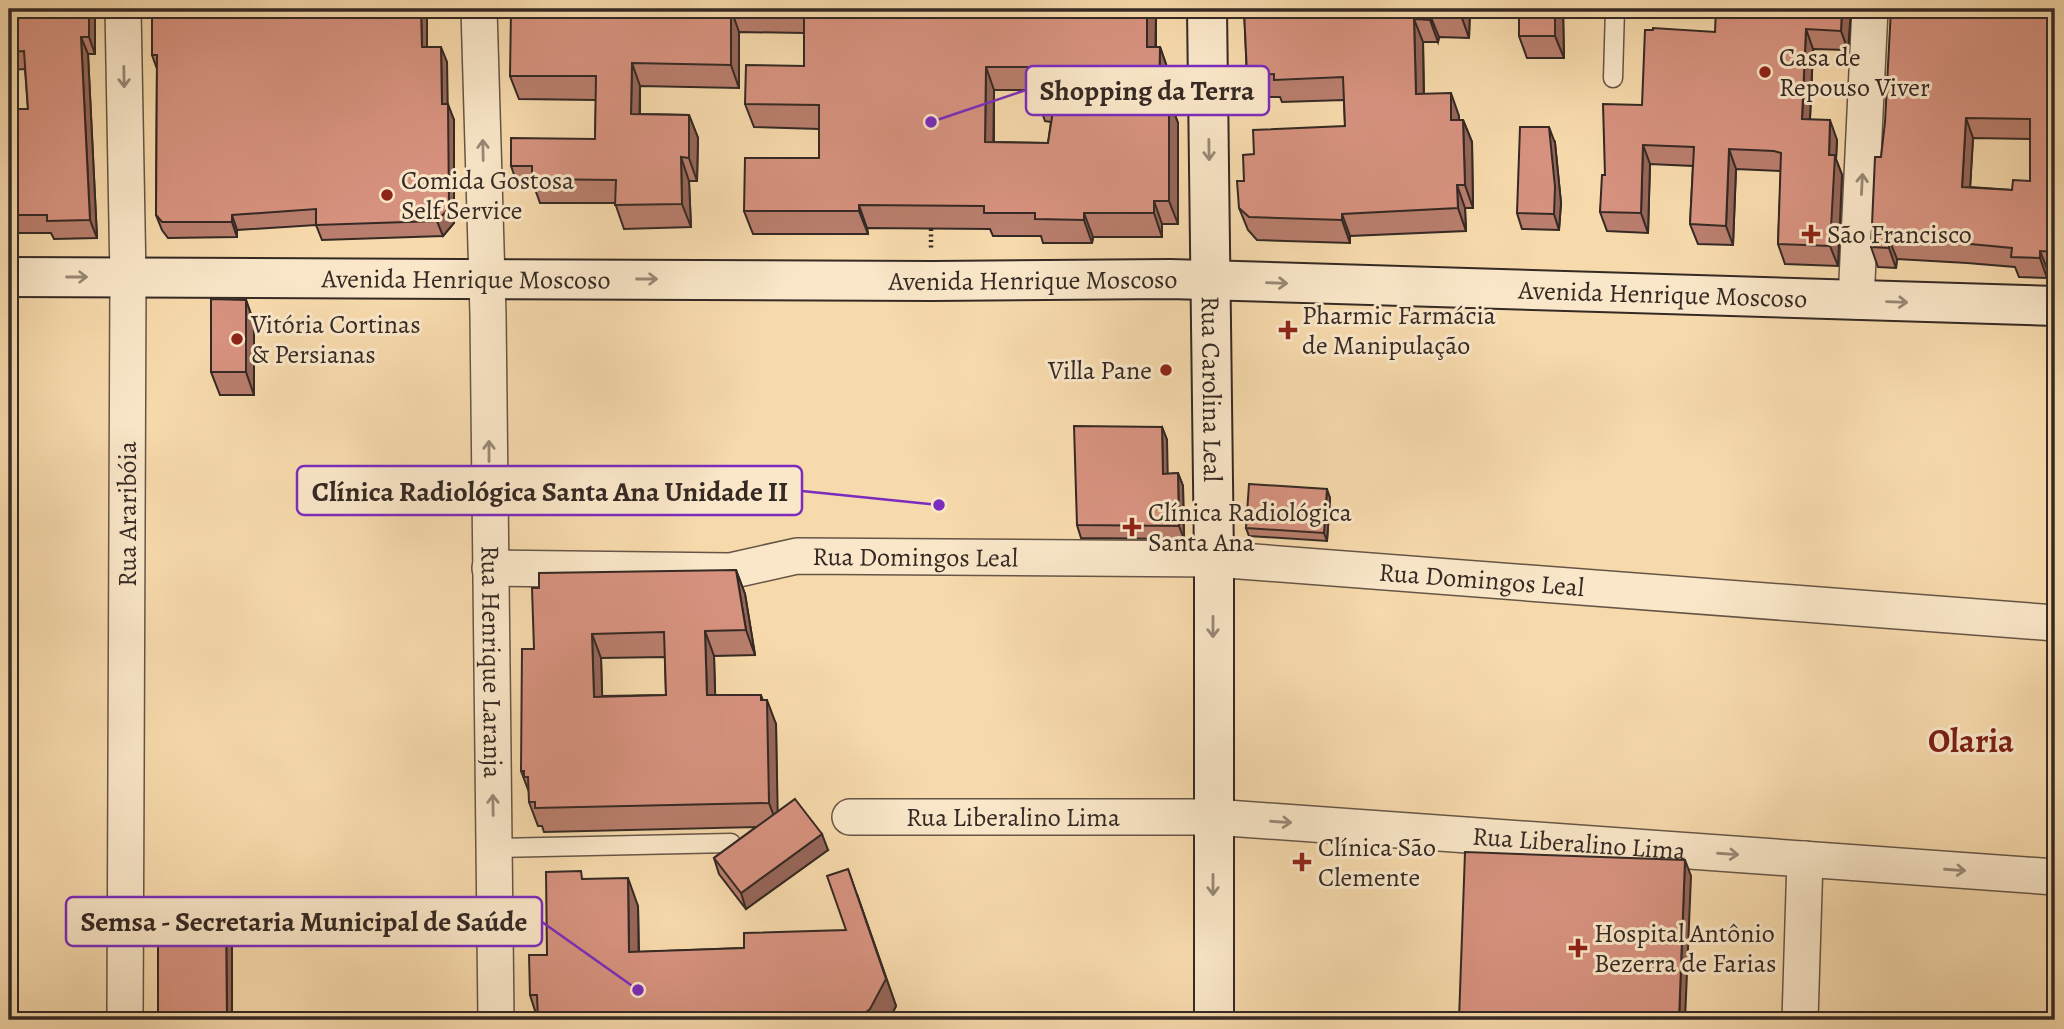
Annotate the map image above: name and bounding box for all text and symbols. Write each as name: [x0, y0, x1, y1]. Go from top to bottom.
place label: Casa de Repouso Viver: [1779, 40, 1930, 105]
marker: Casa de Repouso Viver: [1757, 64, 1773, 80]
one-way arrow: [117, 65, 131, 88]
callout: Shopping da Terra: [1026, 66, 1269, 115]
text: Shopping da Terra: [1040, 72, 1255, 110]
one-way arrow: [476, 139, 489, 162]
one-way arrow: [1202, 139, 1216, 162]
place label: Comida Gostosa Self Service: [401, 163, 574, 228]
one-way arrow: [1855, 173, 1868, 196]
marker: Comida Gostosa Self Service: [379, 187, 395, 203]
place label: São Francisco: [1827, 217, 1972, 252]
marker: São Francisco: [1801, 224, 1821, 244]
street label: Avenida Henrique Moscoso: [320, 261, 611, 297]
street label: Avenida Henrique Moscoso: [887, 261, 1178, 299]
one-way arrow: [65, 270, 88, 284]
one-way arrow: [636, 272, 659, 286]
street label: Avenida Henrique Moscoso: [1517, 272, 1808, 316]
one-way arrow: [1266, 276, 1289, 289]
one-way arrow: [1885, 295, 1908, 309]
street label: Rua Carolina Leal: [1193, 296, 1231, 482]
place label: Pharmic Farmácia de Manipulação: [1302, 298, 1496, 363]
place label: Vitória Cortinas & Persianas: [250, 307, 421, 372]
marker: Pharmic Farmácia de Manipulação: [1280, 322, 1296, 338]
marker: Vitória Cortinas & Persianas: [229, 331, 245, 347]
place label: Villa Pane: [1047, 353, 1152, 388]
marker: Villa Pane: [1158, 362, 1174, 378]
one-way arrow: [482, 440, 496, 463]
street label: Rua Araribóia: [110, 441, 145, 587]
callout: Clínica Radiológica Santa Ana Unidade II: [297, 466, 802, 515]
text: Clínica Radiológica Santa Ana Unidade II: [312, 473, 788, 511]
place label: Clínica Radiológica Santa Ana: [1148, 495, 1352, 560]
marker: Clínica Radiológica Santa Ana: [1122, 517, 1142, 537]
street label: Rua Domingos Leal: [812, 539, 1018, 575]
street label: Rua Henrique Laranja: [473, 545, 511, 779]
street label: Rua Domingos Leal: [1378, 554, 1585, 605]
one-way arrow: [1206, 616, 1220, 639]
district label: Olaria: [1928, 718, 2014, 763]
one-way arrow: [486, 794, 500, 817]
street label: Rua Liberalino Lima: [906, 800, 1120, 835]
one-way arrow: [1269, 815, 1292, 828]
street label: Rua Liberalino Lima: [1471, 818, 1687, 868]
place label: Clínica São Clemente: [1318, 830, 1436, 895]
one-way arrow: [1716, 847, 1739, 860]
marker: Clínica São Clemente: [1292, 852, 1312, 872]
one-way arrow: [1943, 863, 1966, 876]
one-way arrow: [1206, 873, 1220, 896]
callout: Semsa - Secretaria Municipal de Saúde: [66, 897, 542, 946]
text: Semsa - Secretaria Municipal de Saúde: [81, 903, 528, 941]
place label: Hospital Antônio Bezerra de Farias: [1594, 916, 1776, 981]
marker: Hospital Antônio Bezerra de Farias: [1568, 938, 1588, 958]

